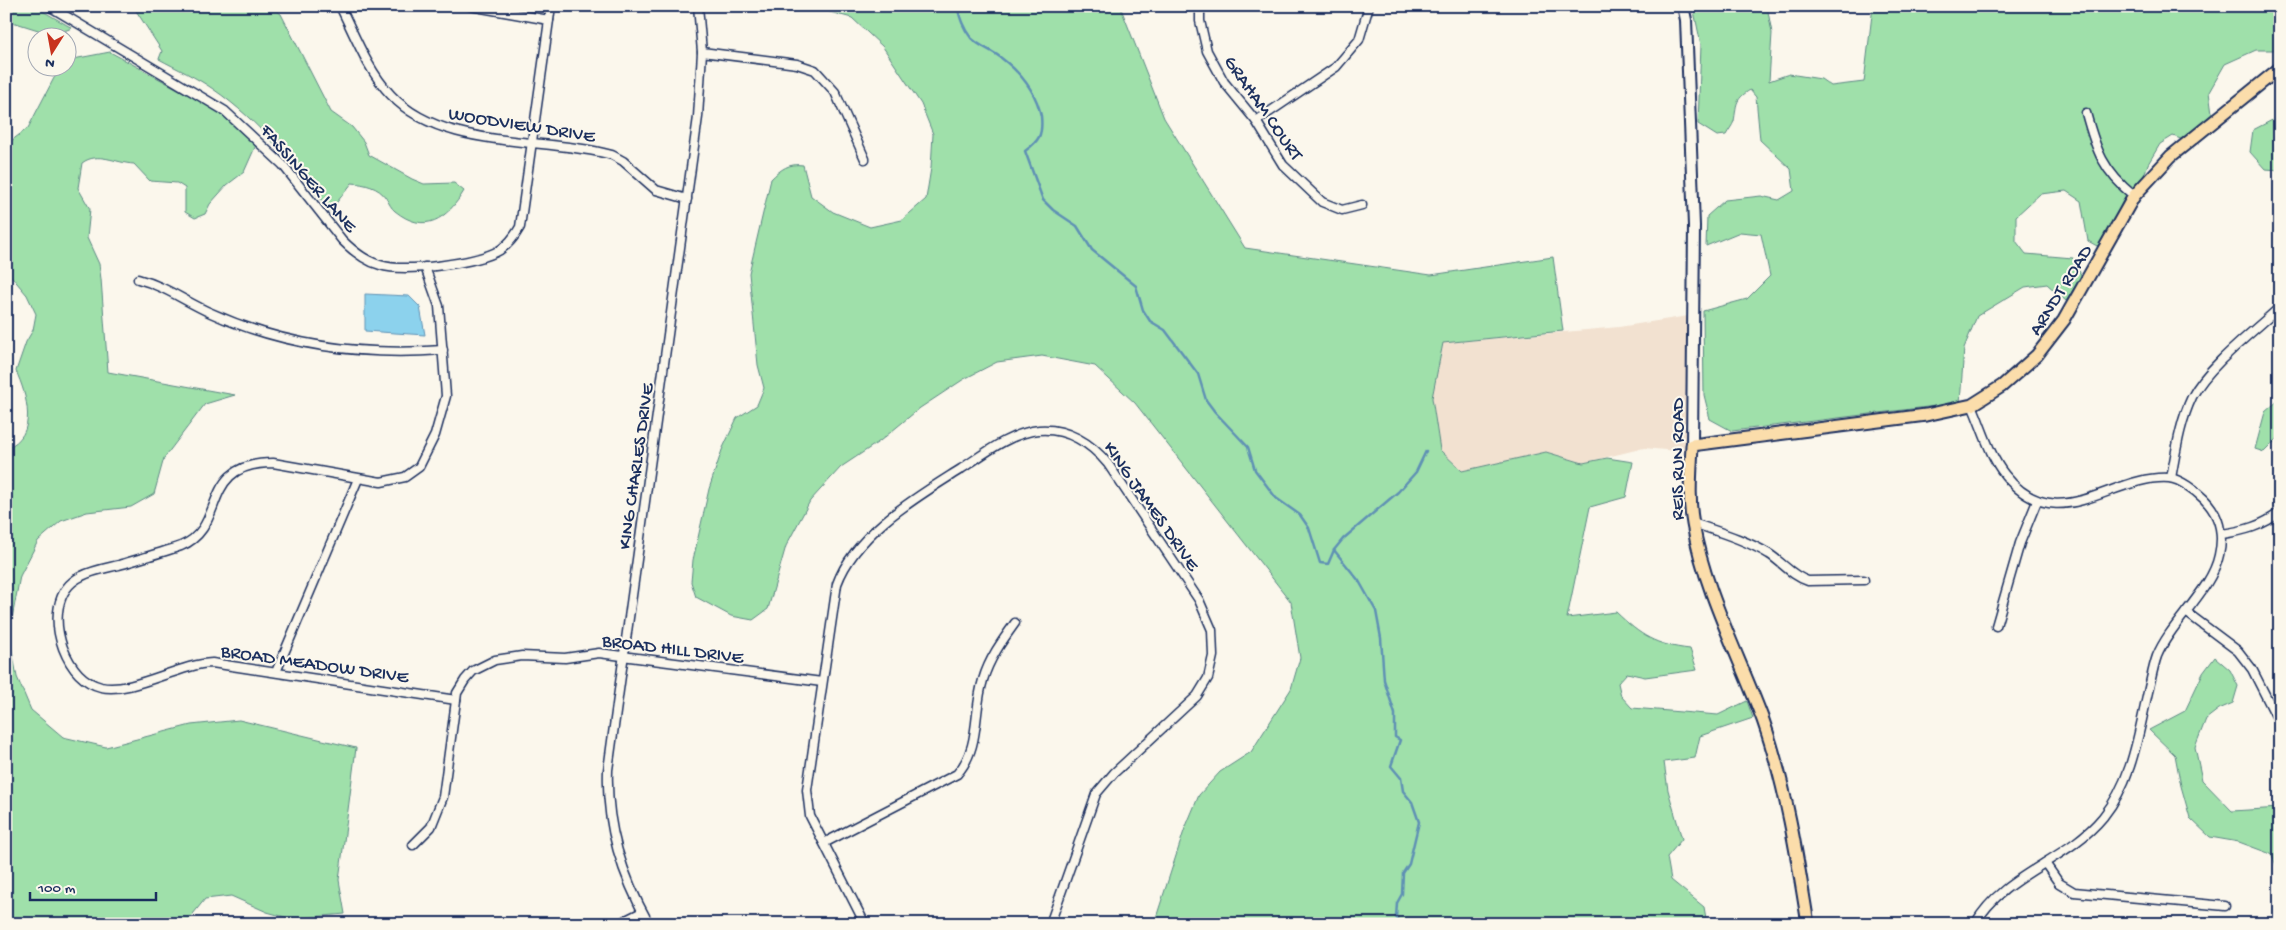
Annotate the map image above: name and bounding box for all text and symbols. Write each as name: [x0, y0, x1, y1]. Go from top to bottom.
north arrow: [28, 28, 78, 78]
street label: GRAHAM COURT: [1217, 52, 1307, 166]
text: N: [44, 53, 56, 72]
street label: WOODVIEW DRIVE: [446, 103, 598, 150]
street label: FASSINGER LANE: [253, 120, 361, 239]
street label: ARNDT ROAD: [2025, 241, 2099, 341]
street label: KING CHARLES DRIVE: [614, 381, 661, 551]
street label: REIS RUN ROAD: [1668, 397, 1691, 520]
street label: KING JAMES DRIVE: [1097, 438, 1204, 577]
street label: BROAD HILL DRIVE: [600, 630, 746, 671]
street label: BROAD MEADOW DRIVE: [218, 641, 411, 690]
scale bar: [30, 870, 156, 902]
text: 100 m: [37, 880, 76, 898]

